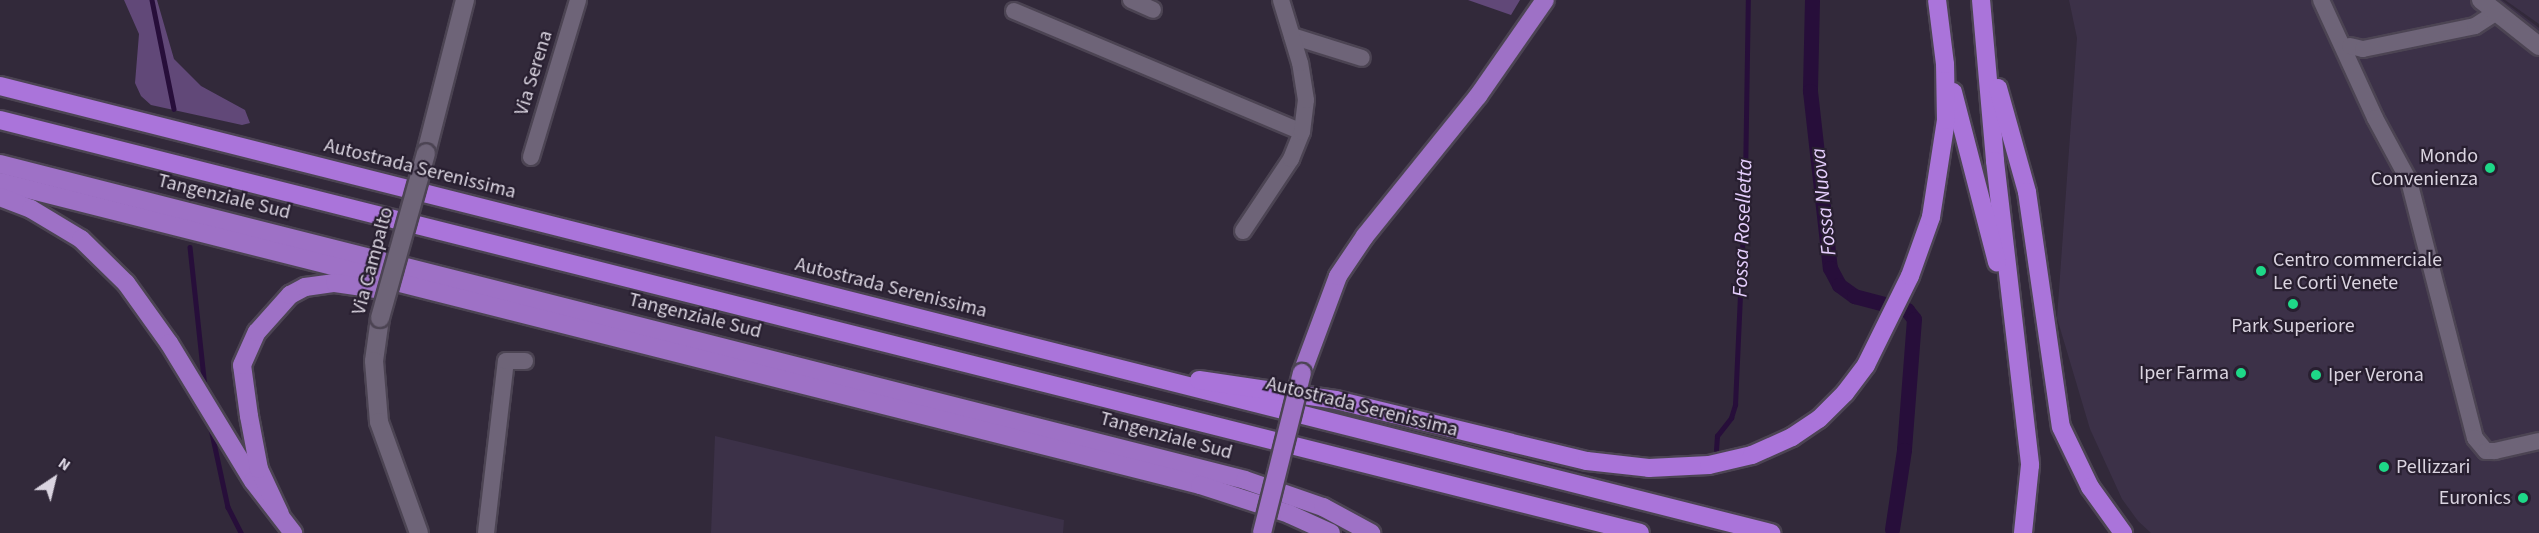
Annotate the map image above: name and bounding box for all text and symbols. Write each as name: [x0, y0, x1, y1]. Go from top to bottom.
street label: Via Serena: [510, 28, 558, 118]
street label: Autostrada Serenissima: [322, 134, 518, 204]
place label: Mondo Convenienza: [2371, 144, 2478, 191]
water label: Fossa Nuova: [1805, 147, 1841, 257]
water label: Fossa Roselletta: [1727, 158, 1757, 298]
marker: Mondo Convenienza: [2483, 161, 2497, 175]
street label: Tangenziale Sud: [155, 169, 293, 225]
street label: Via Campalto: [347, 204, 399, 318]
place label: Centro commerciale Le Corti Venete: [2273, 248, 2442, 295]
street label: Autostrada Serenissima: [793, 253, 989, 323]
marker: Centro commerciale Le Corti Venete: [2254, 264, 2268, 278]
street label: Tangenziale Sud: [626, 288, 764, 344]
marker: Park Superiore: [2286, 297, 2300, 311]
place label: Park Superiore: [2231, 314, 2355, 338]
place label: Iper Farma: [2139, 361, 2229, 385]
place label: Iper Verona: [2328, 363, 2424, 387]
marker: Iper Farma: [2234, 366, 2248, 380]
marker: Iper Verona: [2309, 368, 2323, 382]
street label: Autostrada Serenissima: [1264, 372, 1460, 442]
street label: Tangenziale Sud: [1097, 407, 1235, 465]
north arrow: [24, 449, 84, 509]
text: N: [54, 452, 75, 476]
place label: Pellizzari: [2396, 455, 2470, 479]
marker: Pellizzari: [2377, 460, 2391, 474]
place label: Euronics: [2439, 486, 2511, 510]
marker: Euronics: [2516, 491, 2530, 505]

